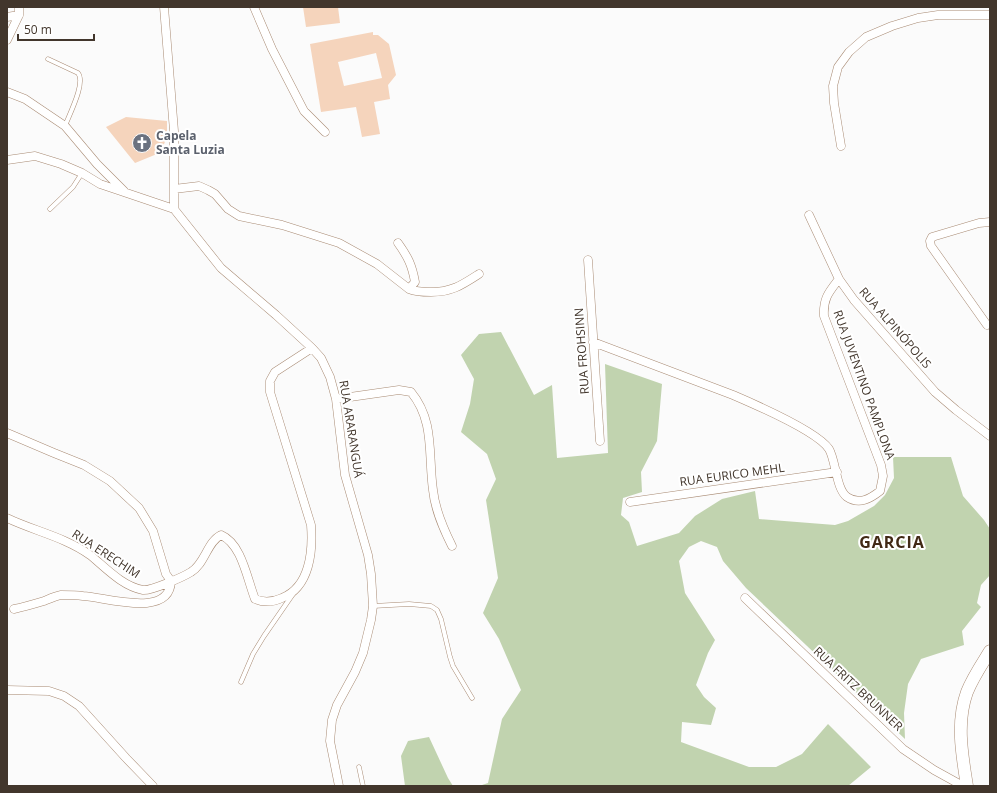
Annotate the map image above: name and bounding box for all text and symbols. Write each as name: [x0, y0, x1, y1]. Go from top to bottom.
scale bar: [18, 16, 94, 42]
text: 50 m: [24, 21, 52, 38]
place label: Capela Santa Luzia: [156, 127, 225, 158]
church icon: Capela Santa Luzia: [131, 132, 153, 154]
street label: RUA ALPINÓPOLIS: [855, 283, 935, 372]
street label: RUA FROHSINN: [570, 307, 593, 395]
street label: RUA JUVENTINO PAMPLONA: [829, 308, 900, 462]
street label: RUA ARARANGUÁ: [335, 379, 368, 479]
street label: RUA EURICO MEHL: [678, 459, 785, 490]
street label: RUA ERECHIM: [69, 525, 144, 582]
district label: GARCIA: [859, 531, 925, 553]
street label: RUA FRITZ BRUNNER: [810, 643, 907, 735]

